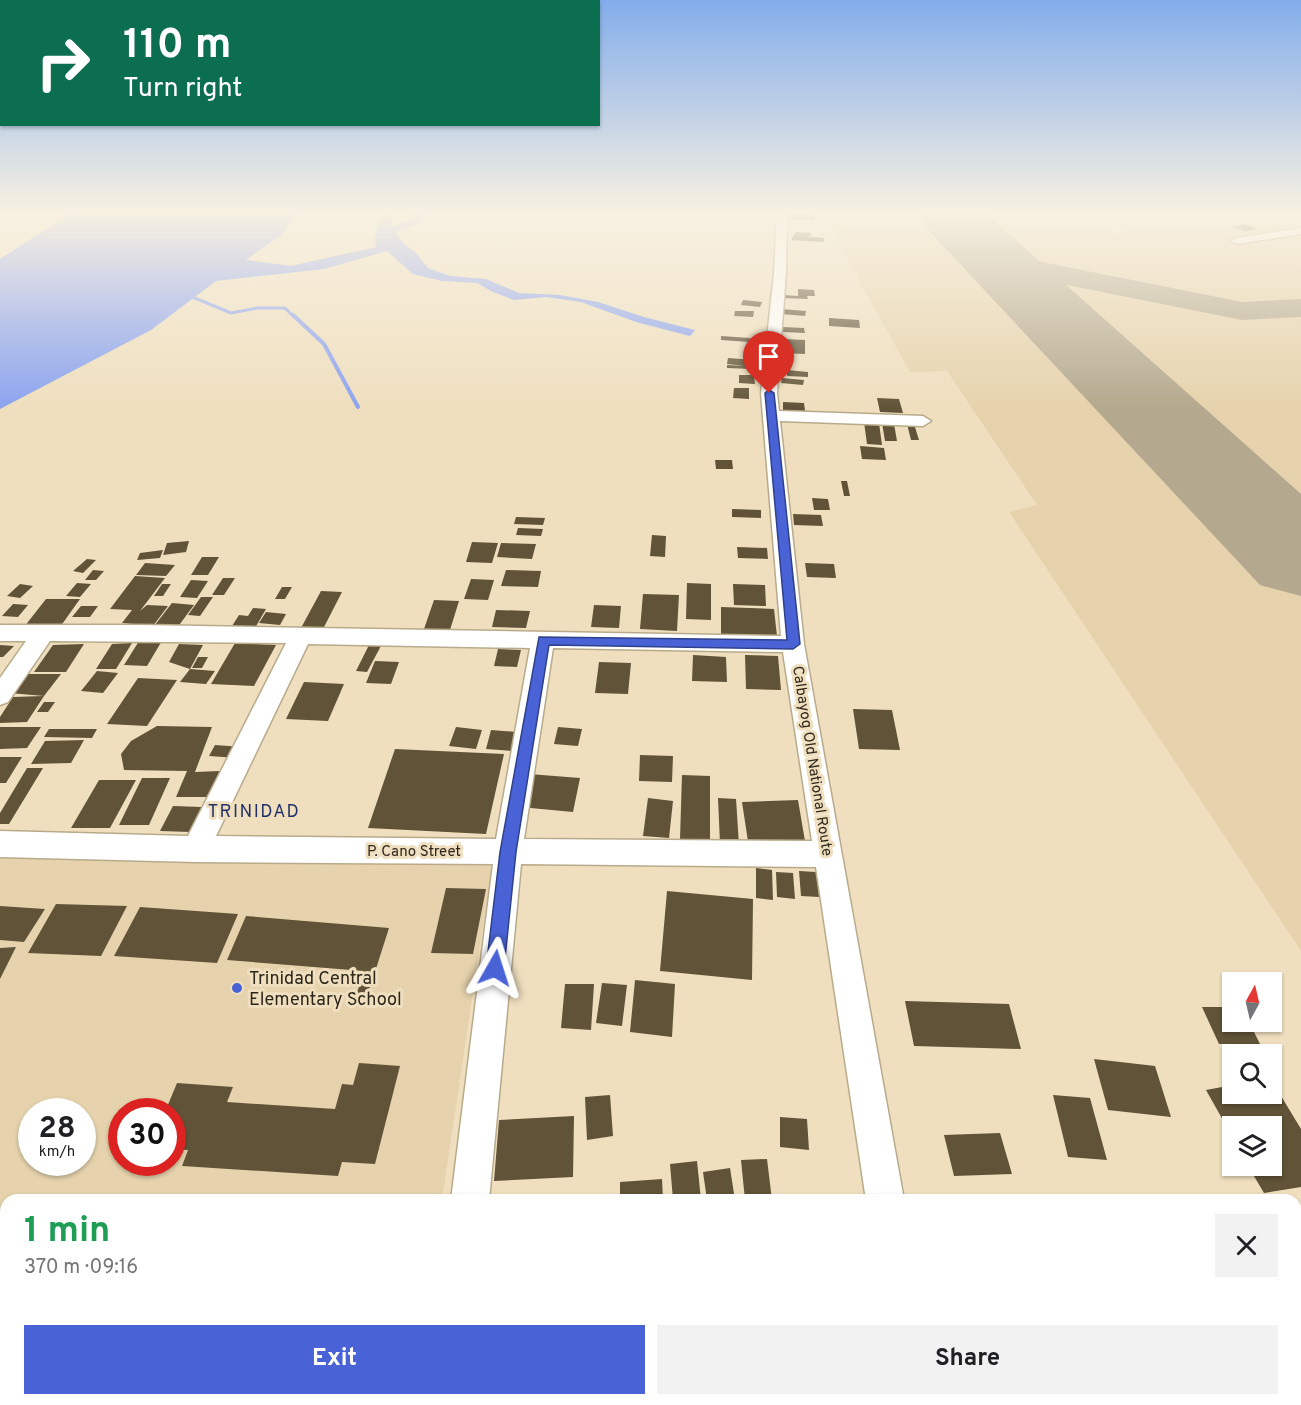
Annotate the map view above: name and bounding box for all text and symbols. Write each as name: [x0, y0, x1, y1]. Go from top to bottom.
text: 110 m: [123, 20, 232, 73]
icon: right: [24, 24, 102, 102]
text: Turn right: [123, 72, 242, 106]
pin: [743, 331, 794, 393]
icon: arrive: [752, 340, 785, 373]
street label: Calbayog Old National Route: [787, 665, 836, 858]
district label: TRINIDAD: [208, 801, 300, 824]
street label: P. Cano Street: [367, 843, 461, 862]
position arrow: [463, 936, 527, 1000]
place label: Trinidad Central Elementary School: [249, 968, 402, 1012]
north arrow: [1222, 972, 1282, 1032]
map controls: [1222, 972, 1282, 1176]
marker: Trinidad Central Elementary School: [230, 981, 244, 995]
button: search: [1222, 1044, 1282, 1104]
speed limit sign: 30: [108, 1098, 186, 1176]
text: 28: [38, 1111, 76, 1148]
button: layers: [1222, 1116, 1282, 1176]
text: km/h: [39, 1143, 75, 1162]
text: 1 min: [24, 1209, 110, 1255]
button: close: [1215, 1214, 1278, 1277]
text: 370 m · 09:16: [24, 1255, 138, 1281]
button: Exit: [24, 1325, 645, 1394]
button: Share: [657, 1325, 1278, 1394]

